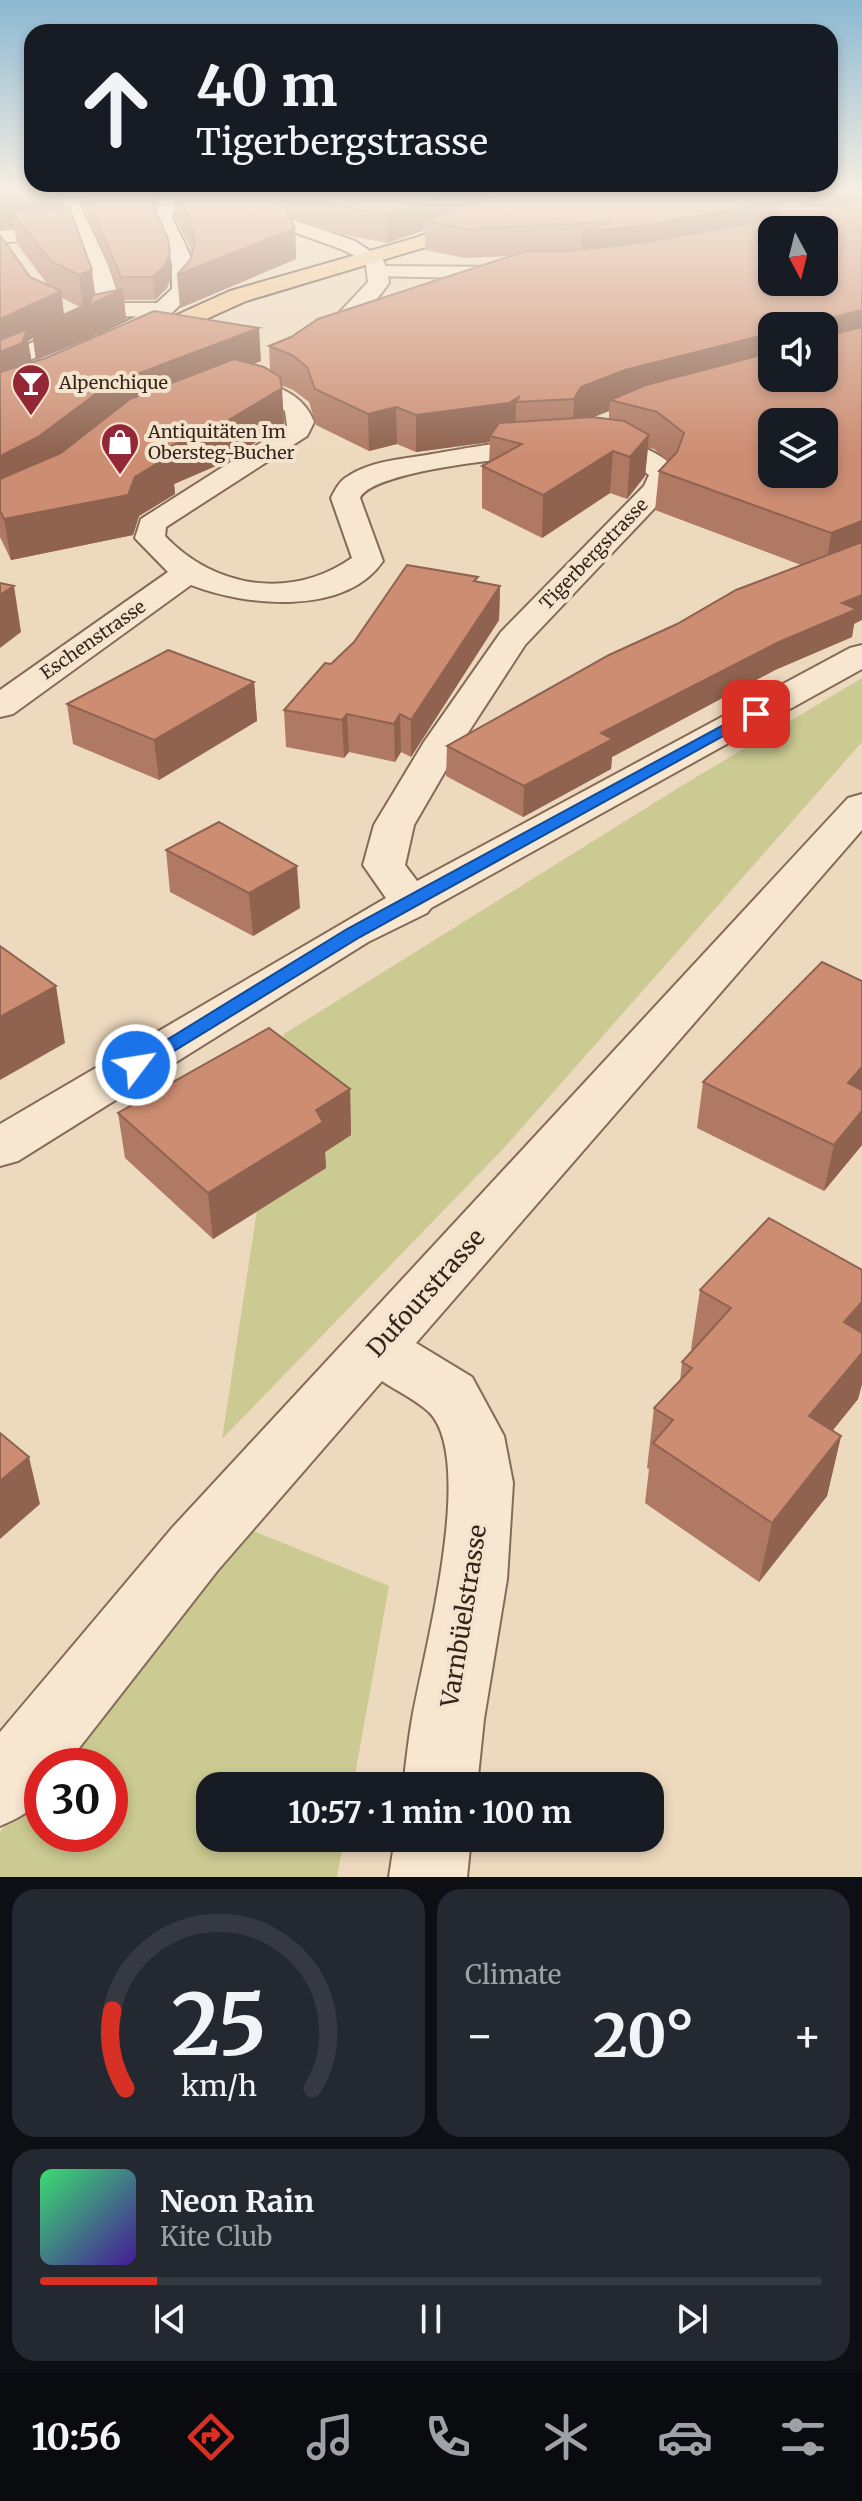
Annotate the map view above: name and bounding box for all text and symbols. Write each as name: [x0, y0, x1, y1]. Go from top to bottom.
text: 40 m: [196, 51, 338, 121]
icon: ahead: [64, 56, 168, 160]
text: Tigerbergstrasse: [196, 120, 488, 165]
north arrow: [758, 216, 838, 296]
map controls: [758, 216, 838, 488]
button: sound: [758, 312, 838, 392]
bar icon: Alpenchique: [10, 362, 52, 417]
place label: Alpenchique: [58, 371, 168, 394]
button: layers: [758, 408, 838, 488]
place label: Antiquitäten Im Obersteg-Bucher: [147, 420, 295, 464]
shop icon: Antiquitäten Im Obersteg-Bucher: [99, 421, 141, 476]
street label: Tigerbergstrasse: [535, 493, 653, 614]
street label: Eschenstrasse: [36, 595, 150, 684]
pin: [722, 680, 790, 748]
icon: arrive: [734, 692, 778, 736]
position arrow: [94, 1023, 178, 1107]
street label: Dufourstrasse: [360, 1222, 491, 1363]
street label: Varnbüelstrasse: [434, 1522, 493, 1710]
speed limit sign: 30: [24, 1748, 128, 1852]
text: 10:57 · 1 min · 100 m: [288, 1793, 572, 1831]
text: Climate: [465, 1958, 561, 1991]
text: 25: [171, 1973, 266, 2078]
text: 20°: [593, 1998, 694, 2073]
text: −: [465, 2008, 494, 2063]
text: +: [793, 2008, 822, 2063]
text: km/h: [181, 2068, 256, 2104]
text: Neon Rain: [160, 2182, 314, 2220]
text: Kite Club: [160, 2220, 272, 2253]
icon: previous: [148, 2297, 192, 2341]
icon: pause: [409, 2297, 453, 2341]
icon: next: [670, 2297, 714, 2341]
icon: directions: [183, 2409, 239, 2465]
icon: music: [302, 2409, 358, 2465]
icon: phone: [420, 2409, 476, 2465]
icon: climate: [538, 2409, 594, 2465]
icon: car: [657, 2409, 713, 2465]
icon: filters: [775, 2409, 831, 2465]
text: 10:56: [31, 2415, 121, 2460]

